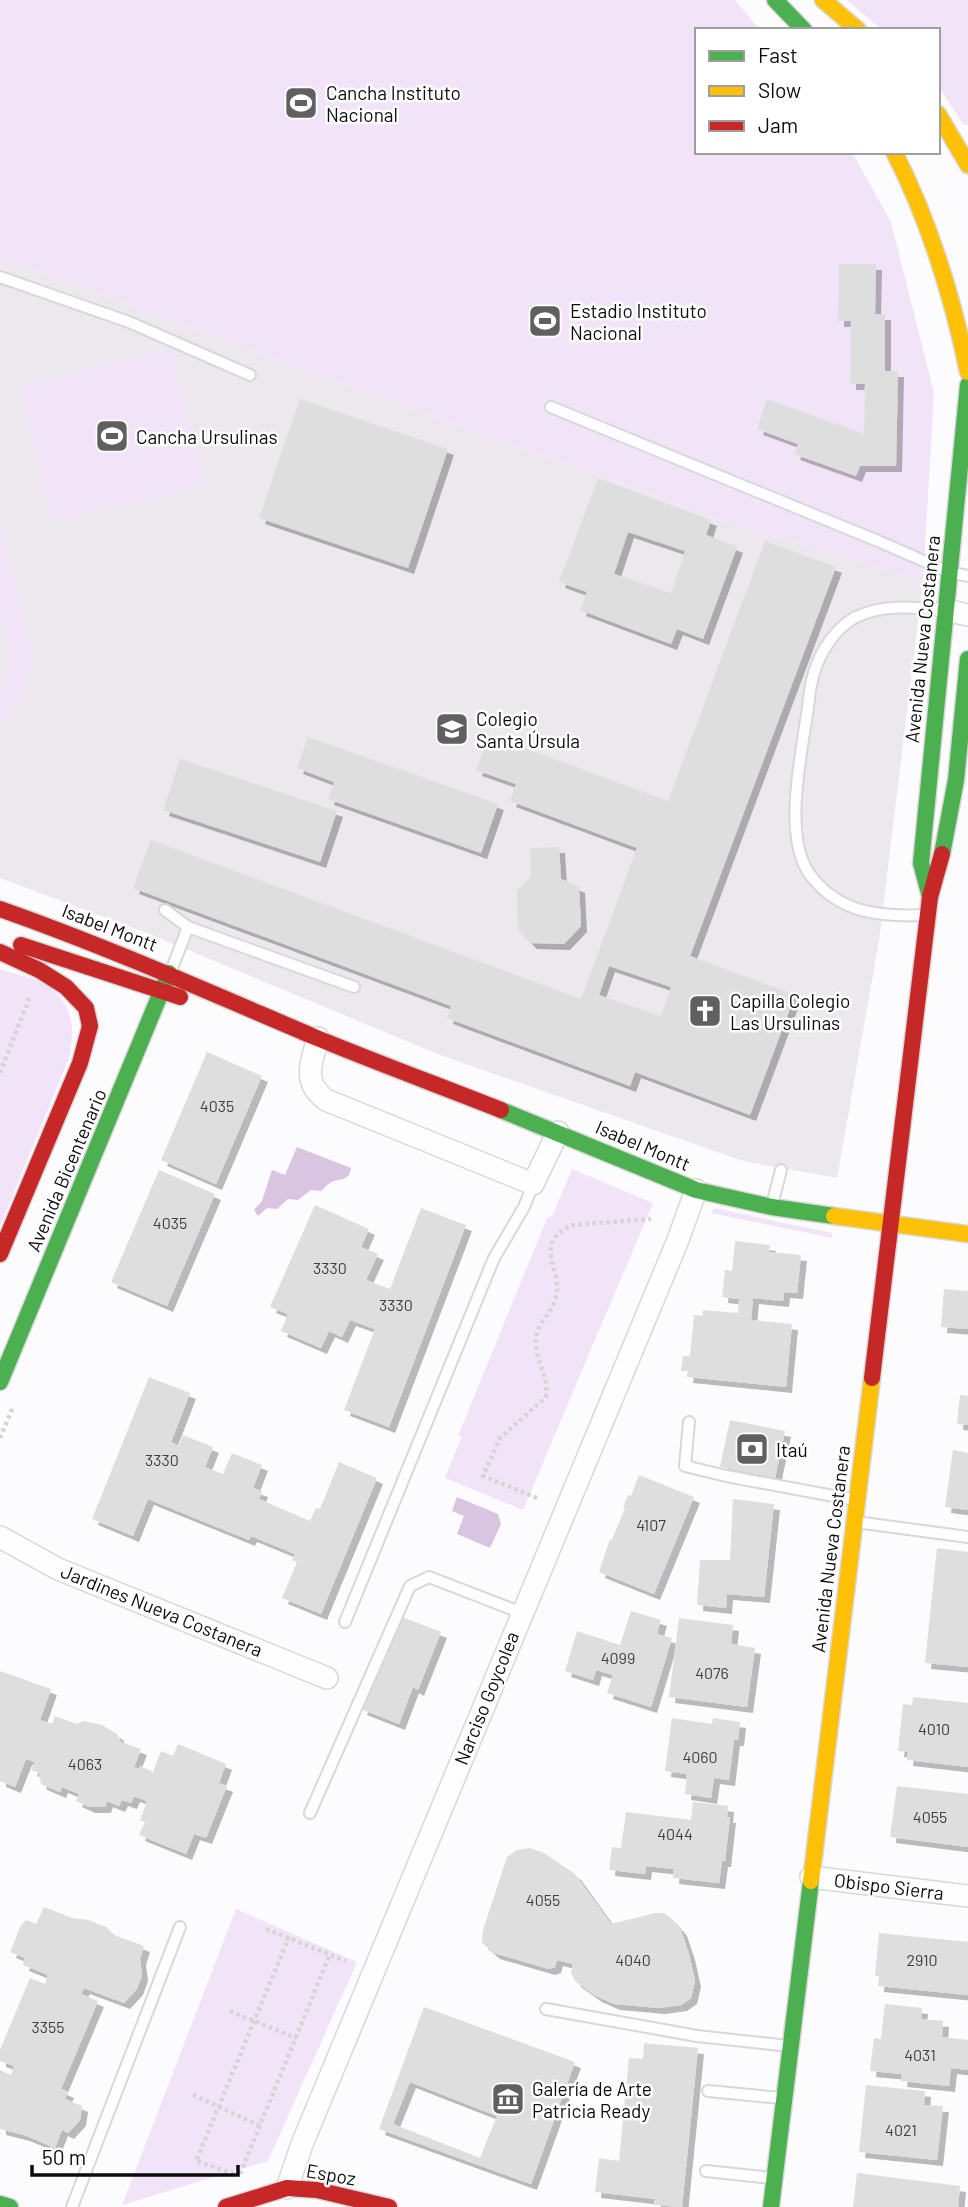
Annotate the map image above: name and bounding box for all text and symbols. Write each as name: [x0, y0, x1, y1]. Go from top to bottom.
legend: [695, 28, 940, 154]
text: Fast: [758, 42, 798, 67]
text: Slow: [758, 77, 801, 102]
place label: Cancha Instituto Nacional: [326, 81, 461, 126]
sports icon: Cancha Instituto Nacional: [282, 84, 320, 122]
text: Jam: [758, 112, 798, 137]
place label: Estadio Instituto Nacional: [570, 299, 707, 344]
sports icon: Estadio Instituto Nacional: [526, 302, 564, 340]
sports icon: Cancha Ursulinas: [93, 417, 131, 455]
place label: Cancha Ursulinas: [136, 425, 278, 448]
street label: Avenida Nueva Costanera: [900, 534, 944, 744]
place label: Colegio Santa Úrsula: [476, 707, 580, 752]
school or university icon: Colegio Santa Úrsula: [433, 710, 471, 748]
street label: Isabel Montt: [59, 898, 161, 956]
place label: Capilla Colegio Las Ursulinas: [730, 989, 850, 1034]
church icon: Capilla Colegio Las Ursulinas: [686, 992, 724, 1030]
street label: Avenida Bicentenario: [21, 1085, 111, 1255]
house number: 4035: [200, 1096, 234, 1115]
street label: Isabel Montt: [592, 1115, 694, 1175]
house number: 4035: [153, 1213, 187, 1232]
house number: 3330: [313, 1258, 347, 1277]
house number: 3330: [379, 1295, 413, 1314]
bank icon: Itaú: [733, 1430, 771, 1468]
place label: Itaú: [776, 1438, 808, 1461]
street label: Avenida Nueva Costanera: [806, 1444, 854, 1654]
house number: 3330: [145, 1450, 179, 1469]
house number: 4107: [636, 1515, 666, 1534]
street label: Jardines Nueva Costanera: [58, 1559, 266, 1661]
street label: Narciso Goycolea: [449, 1628, 523, 1768]
house number: 4099: [601, 1648, 635, 1667]
house number: 4076: [695, 1663, 729, 1682]
house number: 4010: [918, 1719, 950, 1738]
house number: 4060: [682, 1747, 718, 1766]
house number: 4063: [68, 1754, 102, 1773]
house number: 4055: [913, 1807, 947, 1826]
house number: 4044: [657, 1824, 693, 1843]
street label: Obispo Sierra: [833, 1868, 945, 1904]
house number: 4055: [526, 1890, 560, 1909]
house number: 4040: [615, 1950, 651, 1969]
house number: 2910: [906, 1950, 938, 1969]
house number: 3355: [32, 2017, 64, 2036]
house number: 4031: [904, 2045, 936, 2064]
place label: Galería de Arte Patricia Ready: [532, 2077, 652, 2122]
museum icon: Galería de Arte Patricia Ready: [489, 2080, 527, 2118]
house number: 4021: [885, 2120, 917, 2139]
scale bar: [32, 2134, 238, 2178]
text: 50 m: [42, 2144, 86, 2169]
street label: Espoz: [304, 2158, 358, 2190]

